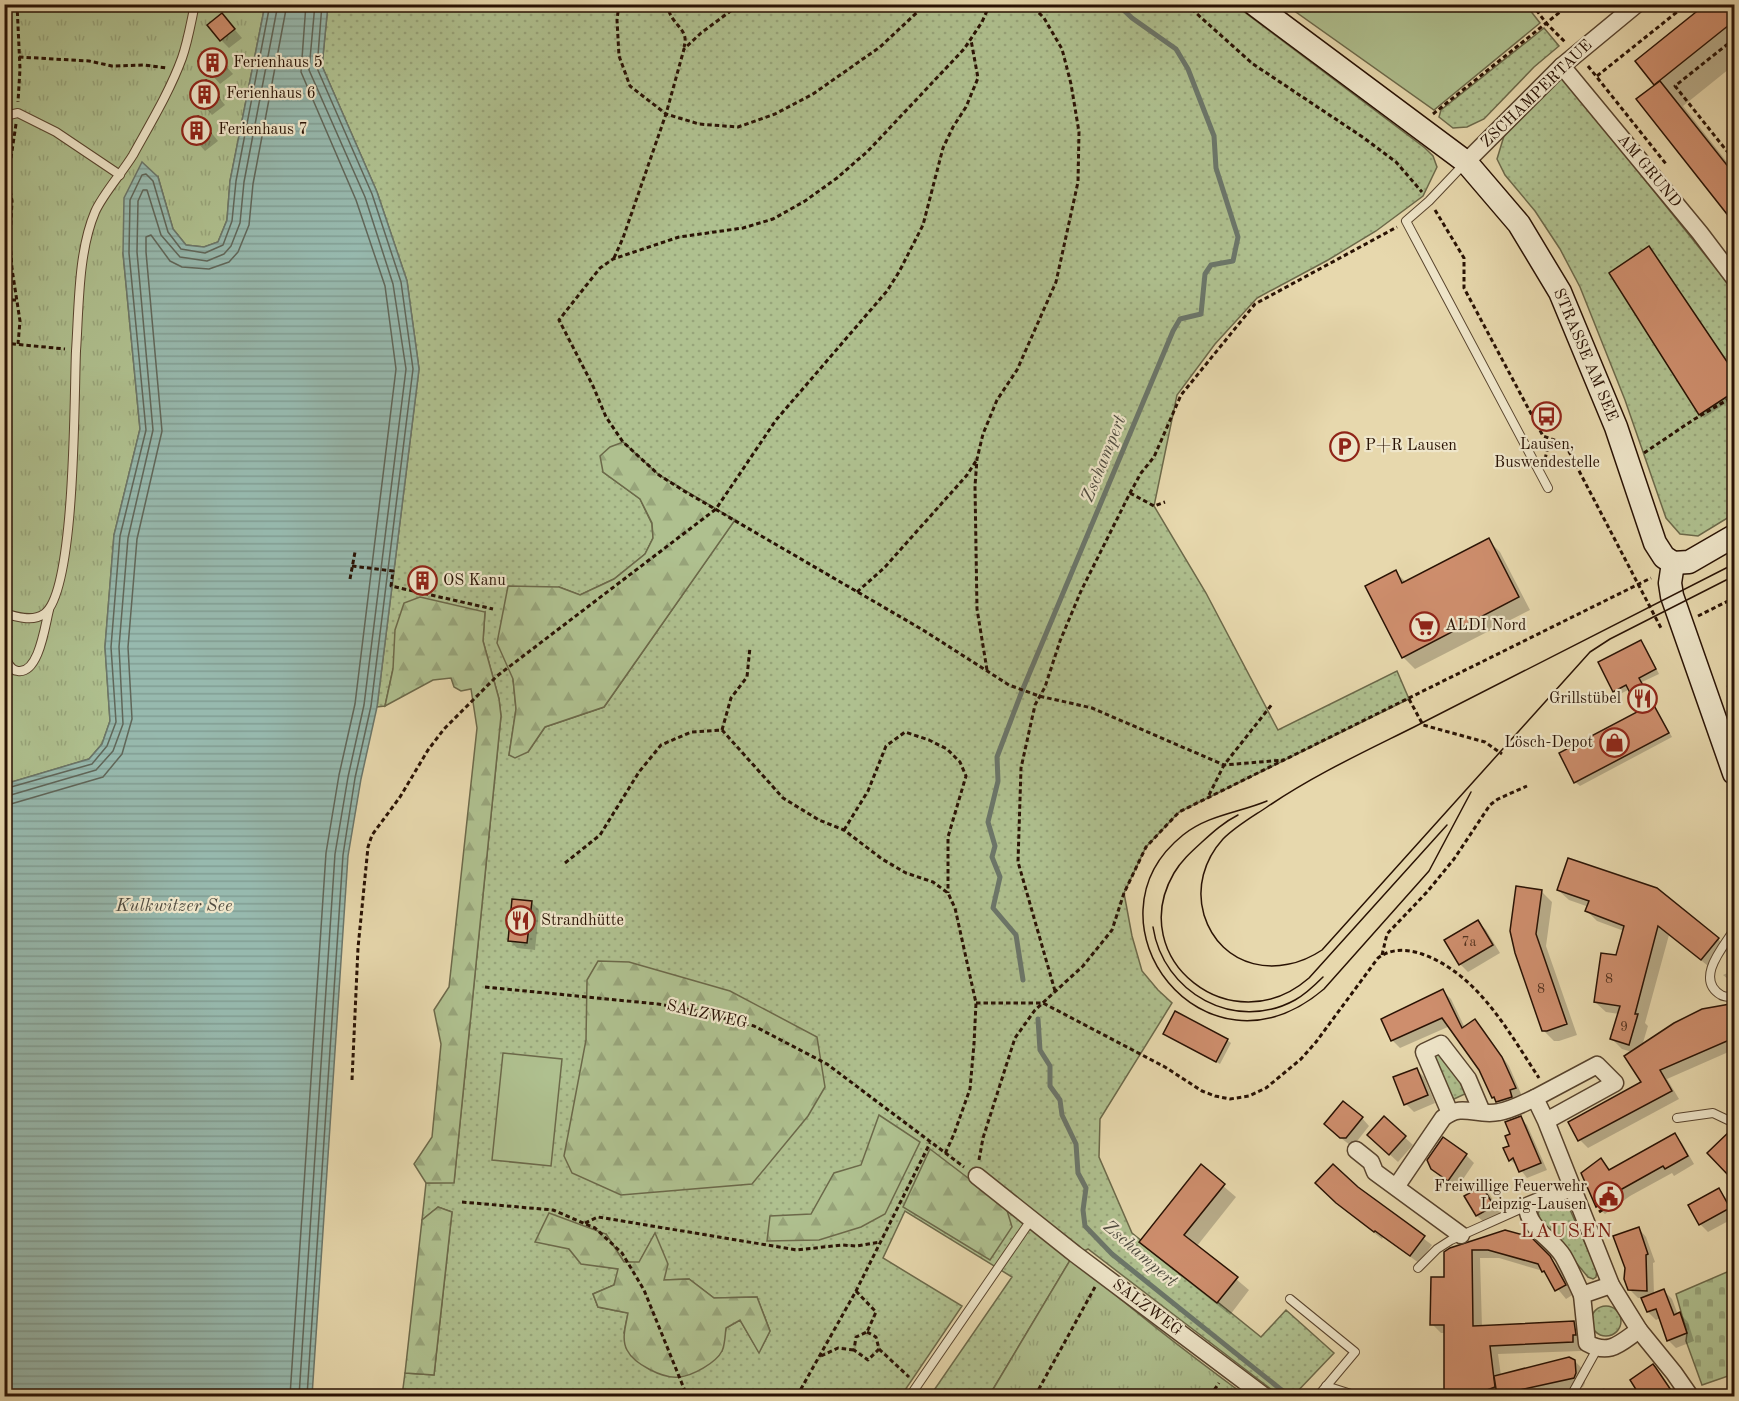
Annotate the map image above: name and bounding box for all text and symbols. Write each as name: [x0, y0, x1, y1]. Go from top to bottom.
street label: ZSCHAMPERTAUE: [1478, 37, 1596, 151]
building icon: Ferienhaus 5: [196, 47, 228, 79]
place label: Ferienhaus 5: [233, 55, 323, 71]
building icon: Ferienhaus 6: [189, 78, 221, 110]
place label: Ferienhaus 6: [226, 86, 316, 102]
building icon: Ferienhaus 7: [181, 114, 213, 146]
place label: Ferienhaus 7: [218, 122, 308, 138]
street label: AM GRUND: [1614, 131, 1684, 211]
street label: STRASSE AM SEE: [1550, 286, 1620, 424]
bus stop icon: Lausen, Buswendestelle: [1531, 401, 1563, 433]
water label: Zschampert: [1079, 413, 1130, 505]
parking icon: P+R Lausen: [1328, 430, 1360, 462]
place label: Lausen, Buswendestelle: [1494, 437, 1600, 471]
place label: P+R Lausen: [1365, 438, 1457, 454]
building icon: OS Kanu: [406, 565, 438, 597]
place label: OS Kanu: [443, 573, 506, 589]
supermarket icon: ALDI Nord: [1408, 610, 1440, 642]
place label: ALDI Nord: [1445, 618, 1526, 634]
restaurant icon: Grillstübel: [1626, 683, 1658, 715]
place label: Grillstübel: [1549, 691, 1621, 707]
shop icon: Lösch-Depot: [1598, 727, 1630, 759]
place label: Lösch-Depot: [1504, 735, 1593, 751]
water label: Kulkwitzer See: [115, 897, 232, 915]
restaurant icon: Strandhütte: [504, 905, 536, 937]
place label: Strandhütte: [541, 913, 624, 929]
house number: 7a: [1461, 935, 1477, 949]
house number: 8: [1605, 972, 1613, 986]
house number: 8: [1537, 982, 1545, 996]
street label: SALZWEG: [665, 998, 749, 1032]
house number: 9: [1620, 1020, 1628, 1034]
place label: Freiwillige Feuerwehr Leipzig-Lausen: [1434, 1179, 1587, 1213]
public building icon: Freiwillige Feuerwehr Leipzig-Lausen: [1592, 1180, 1624, 1212]
water label: Zschampert: [1100, 1217, 1181, 1291]
district label: LAUSEN: [1520, 1222, 1614, 1242]
street label: SALZWEG: [1109, 1277, 1185, 1340]

